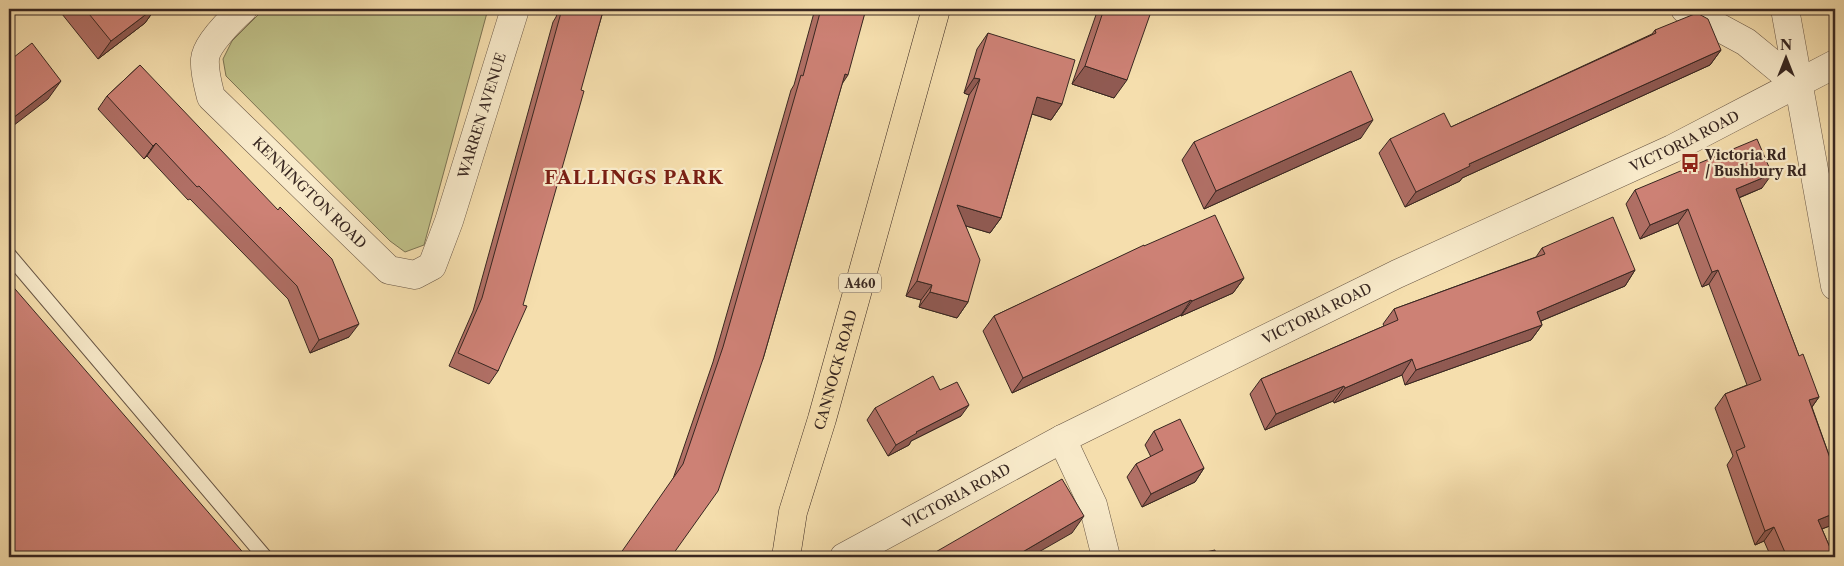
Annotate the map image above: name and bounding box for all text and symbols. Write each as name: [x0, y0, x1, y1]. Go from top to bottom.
north arrow: [1762, 32, 1812, 82]
text: N: [1780, 36, 1792, 54]
street label: WARREN AVENUE: [454, 50, 510, 181]
street label: VICTORIA ROAD: [1626, 106, 1742, 176]
street label: KENNINGTON ROAD: [249, 133, 370, 252]
place label: Victoria Rd / Bushbury Rd: [1704, 146, 1807, 180]
bus stop icon: Victoria Rd / Bushbury Rd: [1679, 152, 1701, 174]
district label: FALLINGS PARK: [544, 166, 724, 189]
road number: A460: [839, 274, 881, 292]
street label: VICTORIA ROAD: [1258, 279, 1375, 349]
street label: CANNOCK ROAD: [810, 308, 861, 432]
street label: VICTORIA ROAD: [899, 460, 1014, 533]

